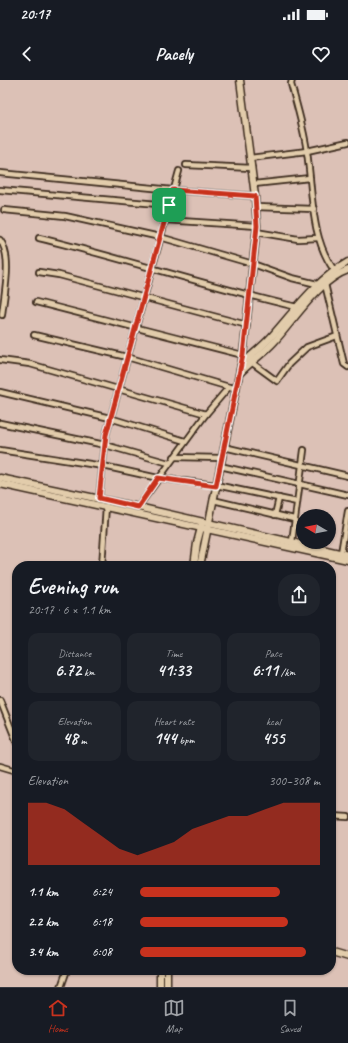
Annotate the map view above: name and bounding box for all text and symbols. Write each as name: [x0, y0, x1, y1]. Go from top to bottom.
text: 20:17: [20, 5, 50, 24]
icon: back: [16, 43, 38, 65]
text: Pacely: [155, 43, 193, 65]
icon: heart: [310, 43, 332, 65]
pin: [152, 188, 186, 222]
icon: arrive: [158, 194, 180, 216]
north arrow: [296, 509, 336, 549]
map controls: [296, 509, 336, 549]
text: Evening run: [28, 573, 118, 601]
button: share: [278, 574, 320, 616]
text: 20:17 · 6 × 1.1 km: [28, 602, 111, 618]
text: Distance: [58, 646, 91, 660]
text: Time: [166, 646, 182, 660]
text: Pace: [265, 646, 282, 660]
text: 6.72: [55, 660, 81, 681]
text: 41:33: [157, 660, 191, 681]
text: 6:11: [251, 660, 278, 681]
text: km: [81, 665, 95, 679]
text: /km: [278, 665, 295, 679]
text: Elevation: [58, 714, 92, 728]
text: Heart rate: [154, 714, 194, 728]
text: kcal: [266, 714, 281, 728]
text: 48: [63, 728, 78, 749]
text: 144: [154, 728, 177, 749]
text: 455: [262, 728, 285, 749]
text: m: [78, 733, 87, 747]
text: bpm: [177, 733, 194, 747]
text: Elevation: [28, 773, 68, 789]
text: 300–308 m: [269, 773, 320, 789]
text: 1.1 km: [28, 884, 58, 900]
text: 6:24: [92, 884, 112, 900]
text: 2.2 km: [28, 914, 58, 930]
text: 6:18: [92, 914, 112, 930]
text: 3.4 km: [28, 944, 58, 960]
text: 6:08: [92, 944, 112, 960]
tab: Home: [47, 997, 69, 1035]
tab: Map: [163, 997, 185, 1035]
tab: Saved: [279, 997, 301, 1035]

